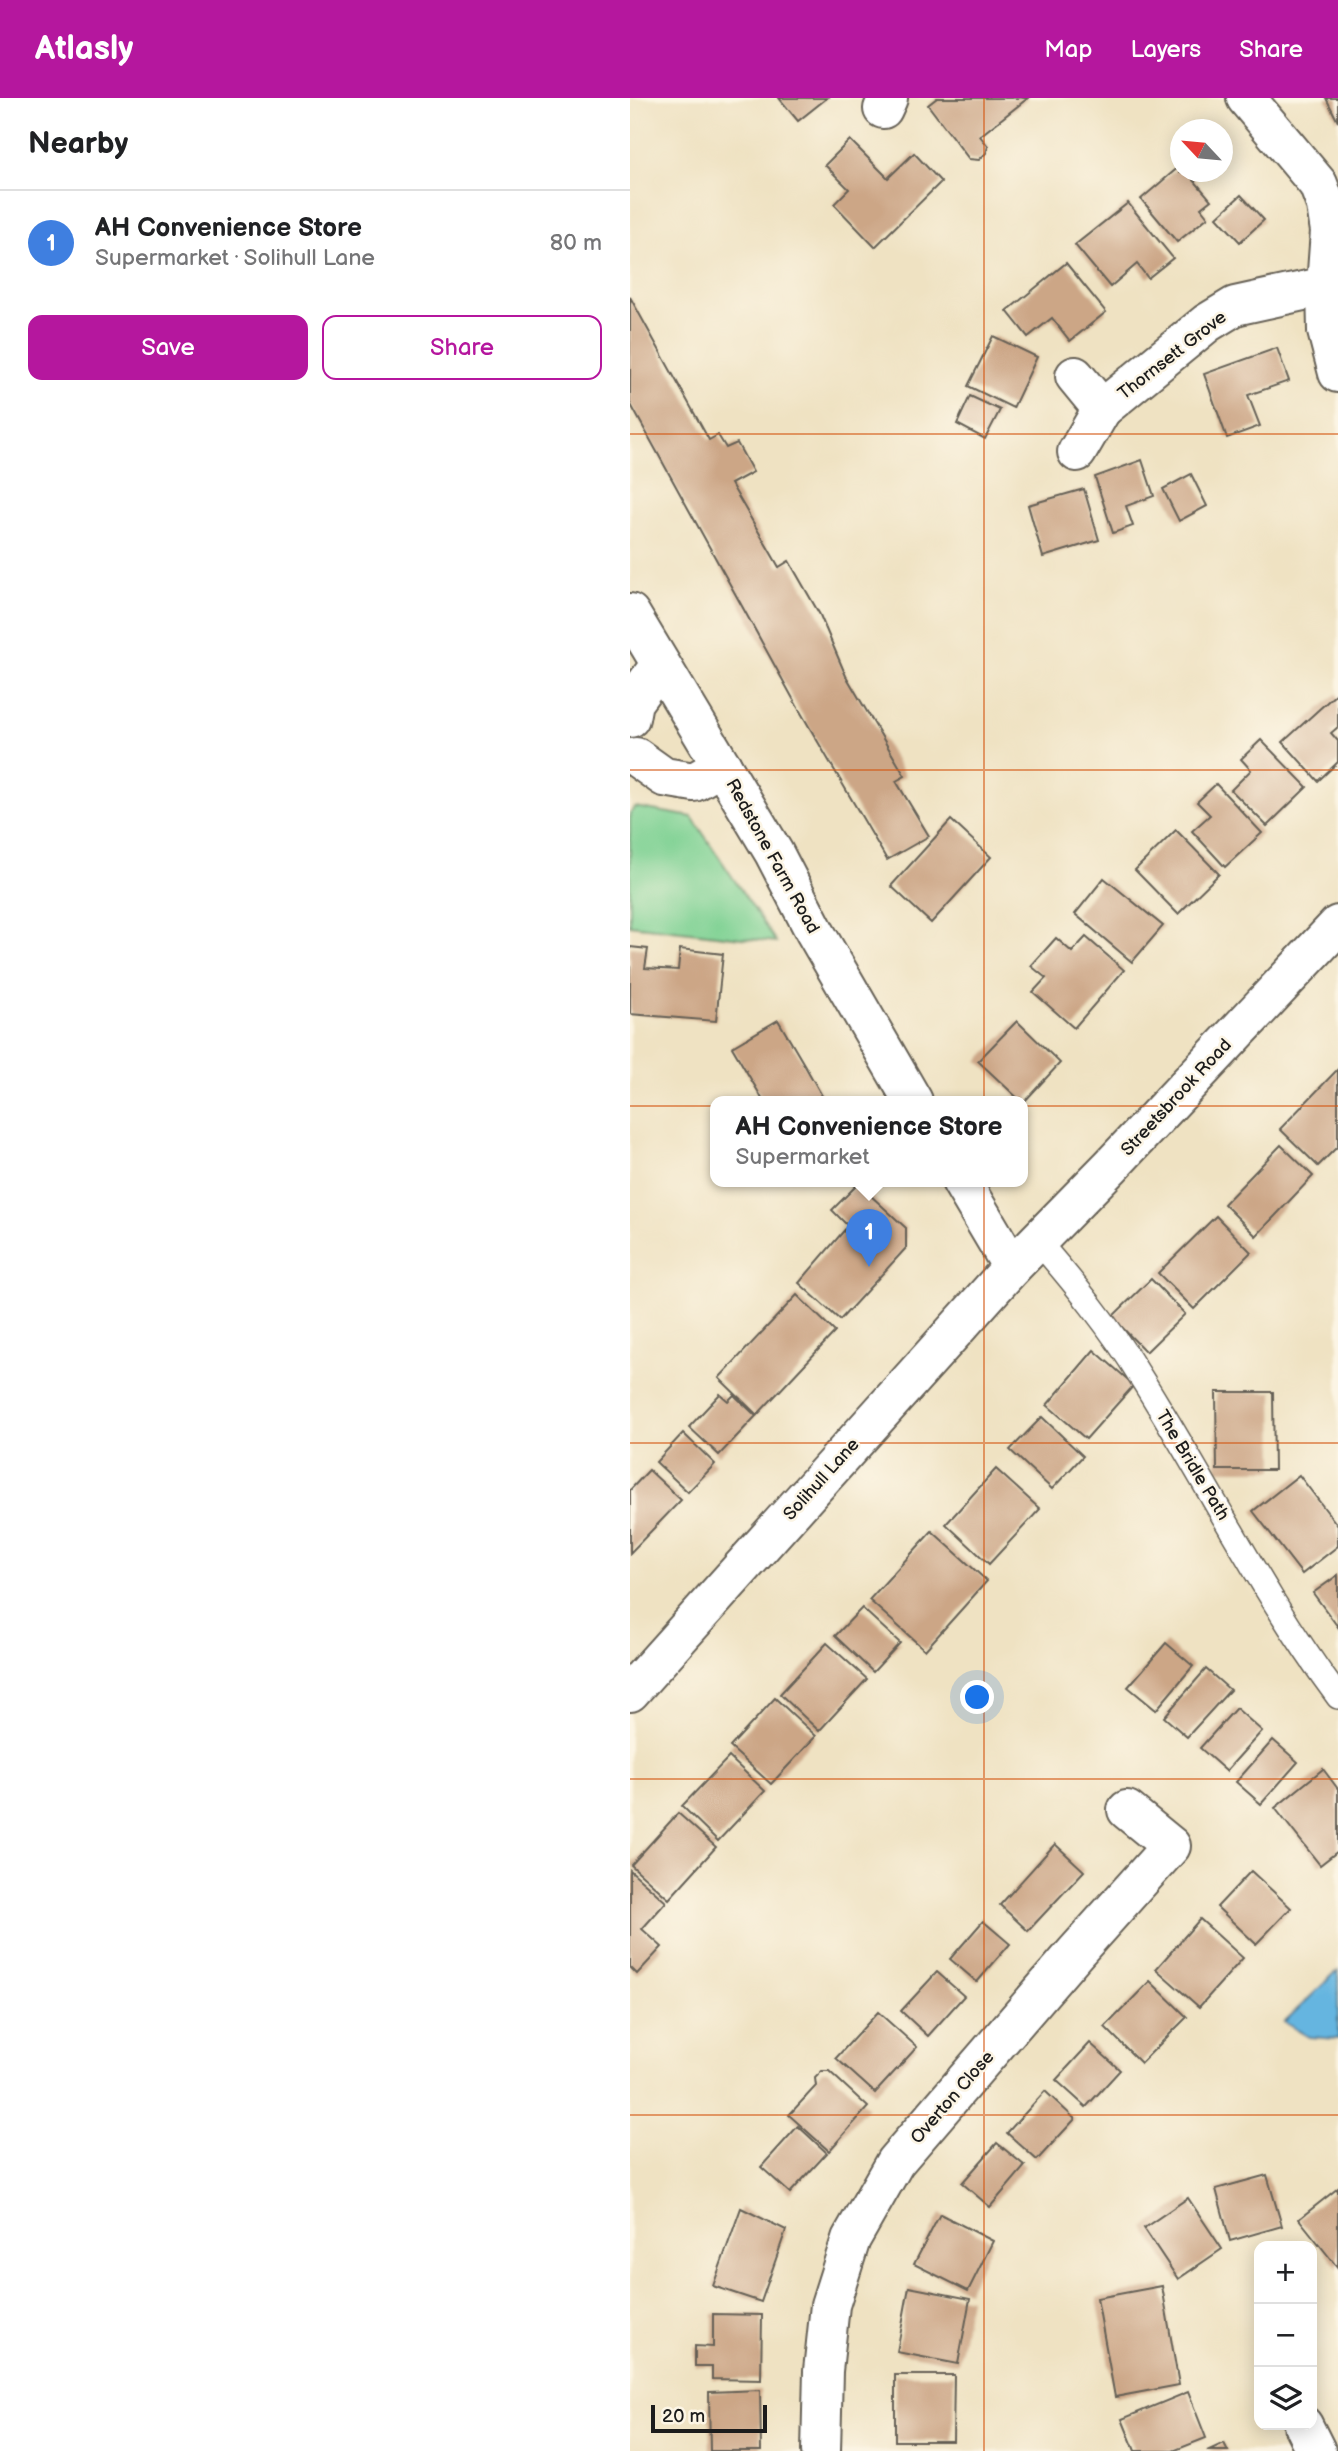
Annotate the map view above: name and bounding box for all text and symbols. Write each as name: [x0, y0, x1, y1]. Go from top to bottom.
text: Atlasly: [35, 29, 133, 69]
text: Map: [1044, 35, 1092, 64]
text: Layers: [1130, 35, 1201, 64]
text: Share: [1239, 35, 1303, 64]
north arrow: [1170, 119, 1233, 182]
text: Nearby: [28, 126, 128, 162]
text: AH Convenience Store: [95, 213, 362, 244]
text: 1: [46, 229, 56, 257]
text: 80 m: [550, 229, 602, 257]
text: Supermarket · Solihull Lane: [95, 244, 375, 272]
street label: Thornsett Grove: [1114, 306, 1231, 404]
button: Save: [28, 315, 308, 380]
button: Share: [322, 315, 602, 380]
street label: Redstone Farm Road: [721, 775, 824, 937]
street label: Streetsbrook Road: [1117, 1035, 1236, 1160]
popup: [710, 1096, 1028, 1187]
text: AH Convenience Store: [736, 1112, 1002, 1143]
text: Supermarket: [736, 1143, 870, 1171]
pin: 1: [846, 1209, 892, 1267]
street label: The Bridle Path: [1151, 1406, 1234, 1524]
street label: Solihull Lane: [779, 1434, 864, 1525]
your location: [960, 1680, 994, 1714]
street label: Overton Close: [906, 2046, 999, 2148]
map controls: [1254, 2241, 1317, 2430]
button: +: [1254, 2241, 1317, 2304]
button: −: [1254, 2304, 1317, 2367]
button: layers: [1254, 2367, 1317, 2430]
scale bar: [651, 2402, 766, 2434]
text: 20 m: [662, 2405, 705, 2428]

